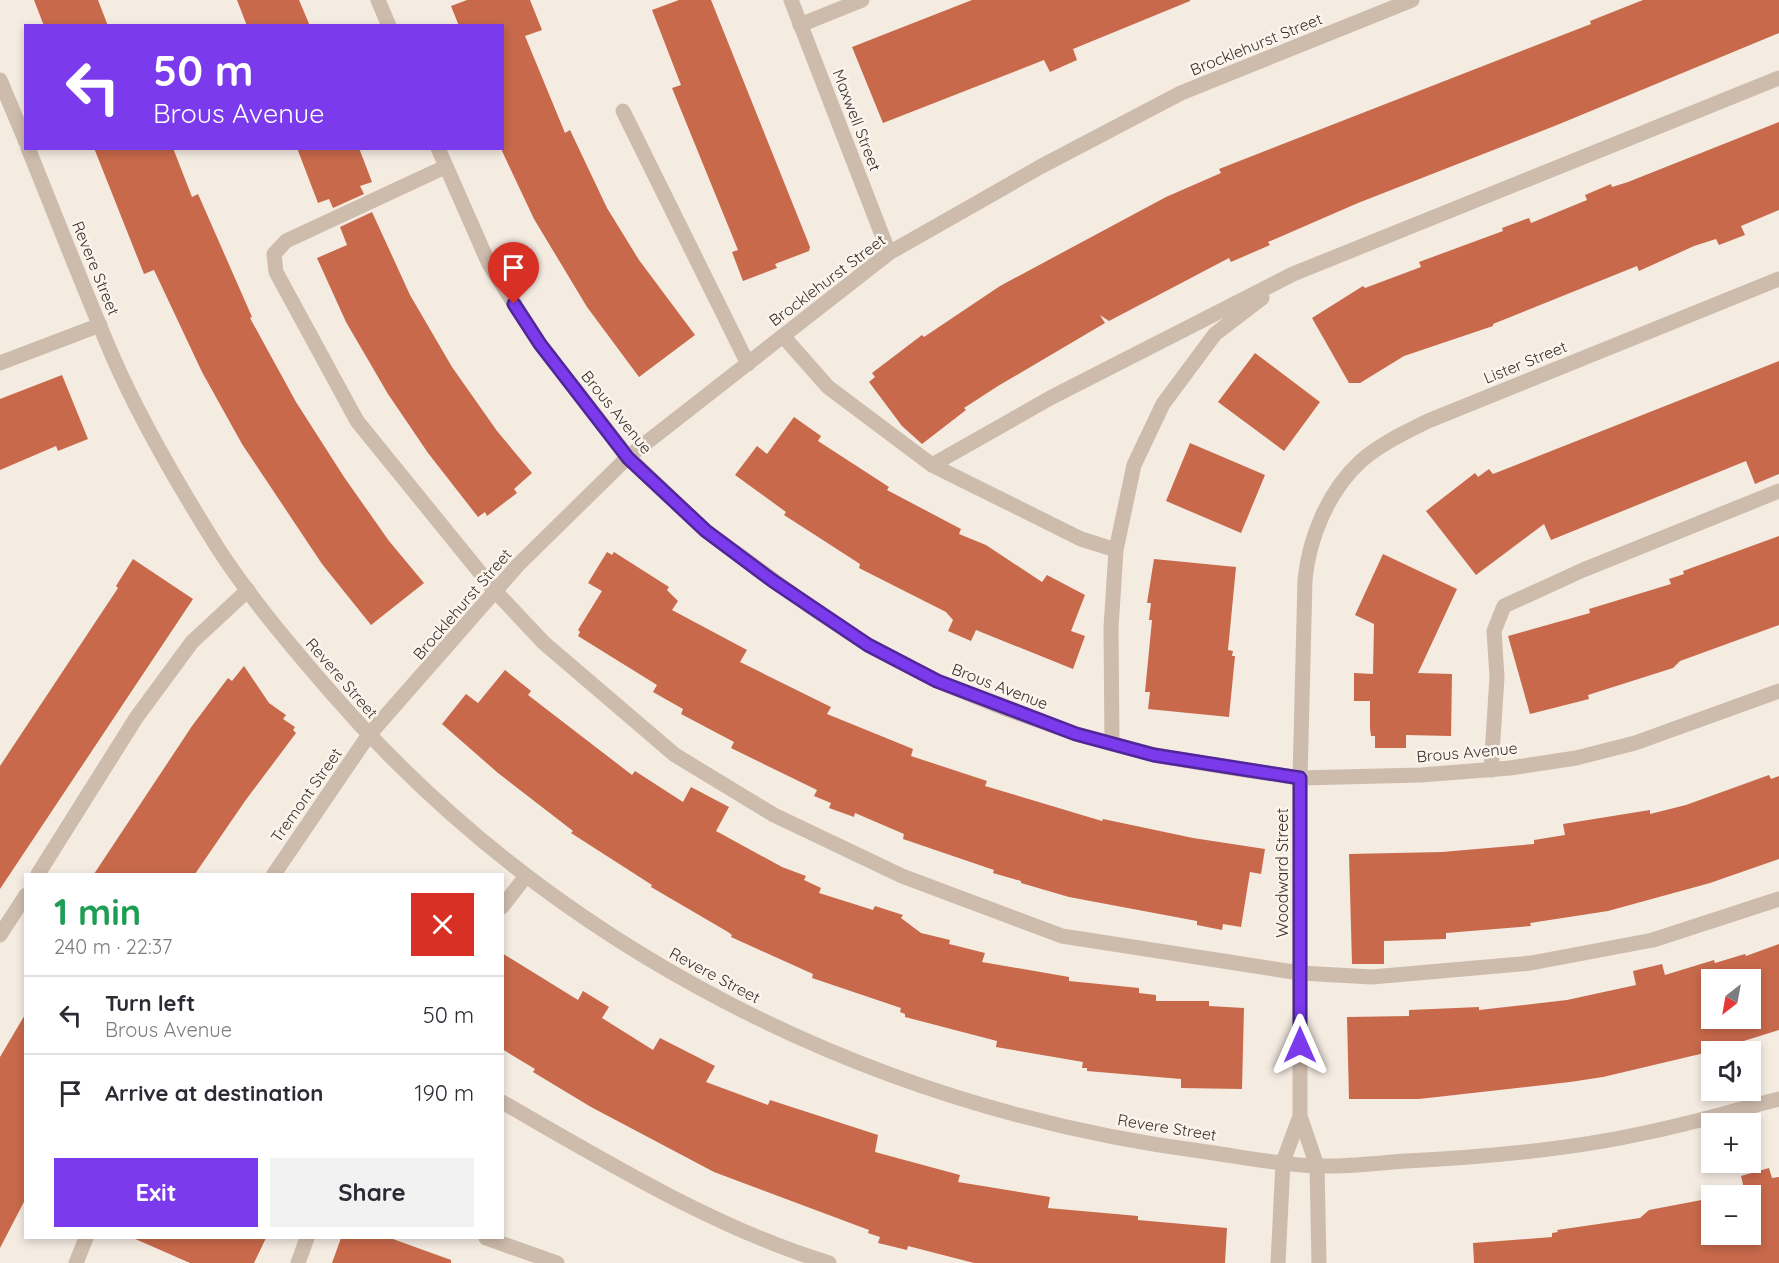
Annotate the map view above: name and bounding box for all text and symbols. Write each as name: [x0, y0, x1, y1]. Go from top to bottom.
street label: Brocklehurst Street: [1187, 8, 1325, 80]
text: 50 m: [153, 44, 253, 97]
icon: left: [54, 48, 132, 126]
street label: Maxwell Street: [828, 66, 886, 174]
text: Brous Avenue: [153, 96, 324, 130]
street label: Revere Street: [68, 218, 124, 318]
street label: Brocklehurst Street: [765, 230, 889, 330]
pin: [488, 242, 539, 304]
icon: arrive: [497, 251, 530, 284]
street label: Lister Street: [1480, 336, 1570, 388]
street label: Brous Avenue: [577, 366, 657, 458]
street label: Brocklehurst Street: [408, 544, 516, 664]
street label: Revere Street: [302, 634, 382, 722]
street label: Brous Avenue: [949, 658, 1051, 714]
street label: Brous Avenue: [1416, 738, 1518, 766]
street label: Tremont Street: [266, 744, 346, 846]
street label: Woodward Street: [1272, 808, 1292, 938]
text: 1 min: [54, 889, 141, 934]
button: close: [411, 893, 474, 956]
text: 240 m · 22:37: [54, 934, 172, 959]
street label: Revere Street: [666, 943, 764, 1007]
north arrow: [1701, 969, 1761, 1029]
map controls: [1701, 969, 1761, 1245]
text: Turn left: [105, 989, 195, 1017]
icon: left: [54, 999, 87, 1032]
text: 50 m: [423, 1001, 474, 1029]
position arrow: [1268, 1013, 1332, 1077]
text: Brous Avenue: [105, 1017, 232, 1042]
button: sound: [1701, 1041, 1761, 1101]
icon: arrive: [54, 1077, 87, 1110]
text: Arrive at destination: [105, 1079, 323, 1107]
text: 190 m: [414, 1079, 474, 1107]
street label: Revere Street: [1116, 1109, 1218, 1145]
button: +: [1701, 1113, 1761, 1173]
button: Exit: [54, 1158, 258, 1227]
button: Share: [270, 1158, 474, 1227]
button: −: [1701, 1185, 1761, 1245]

